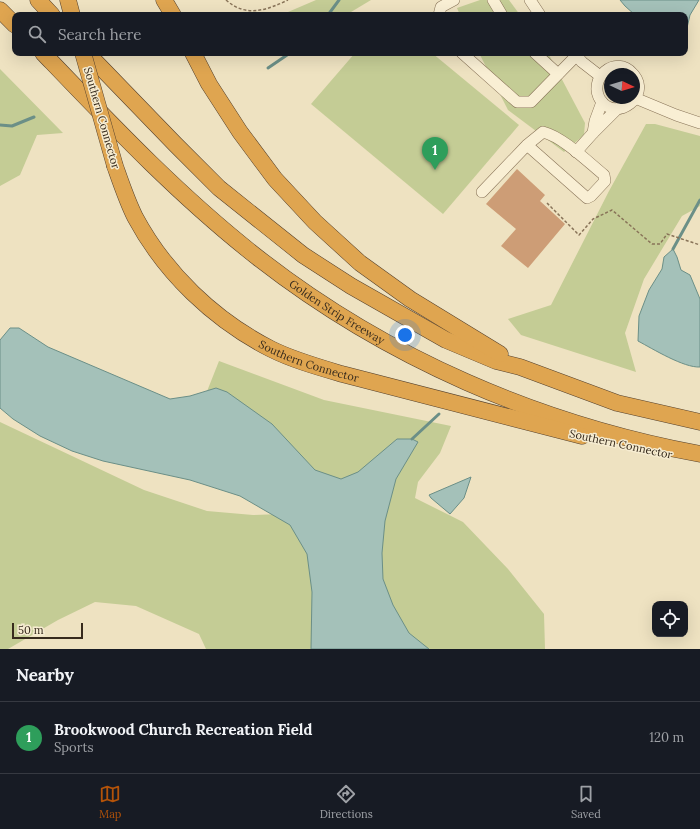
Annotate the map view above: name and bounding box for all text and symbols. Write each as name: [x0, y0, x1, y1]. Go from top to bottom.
search box: [12, 12, 688, 56]
icon: search: [26, 23, 48, 45]
text: Search here: [58, 25, 141, 44]
street label: Southern Connector: [81, 66, 123, 171]
north arrow: [604, 68, 640, 104]
pin: 1: [422, 137, 448, 170]
street label: Golden Strip Freeway: [287, 276, 387, 347]
your location: [395, 325, 415, 345]
street label: Southern Connector: [256, 337, 360, 385]
street label: Southern Connector: [568, 426, 674, 462]
map controls: [652, 601, 688, 637]
button: locate: [652, 601, 688, 637]
scale bar: [12, 621, 83, 640]
text: 50 m: [18, 623, 44, 637]
text: Nearby: [16, 664, 74, 686]
text: Brookwood Church Recreation Field: [54, 720, 312, 739]
text: 1: [26, 729, 32, 746]
text: 120 m: [649, 729, 684, 746]
text: Sports: [54, 739, 93, 756]
tab: Map: [99, 783, 121, 821]
tab: Directions: [320, 783, 373, 821]
tab: Saved: [571, 783, 601, 821]

